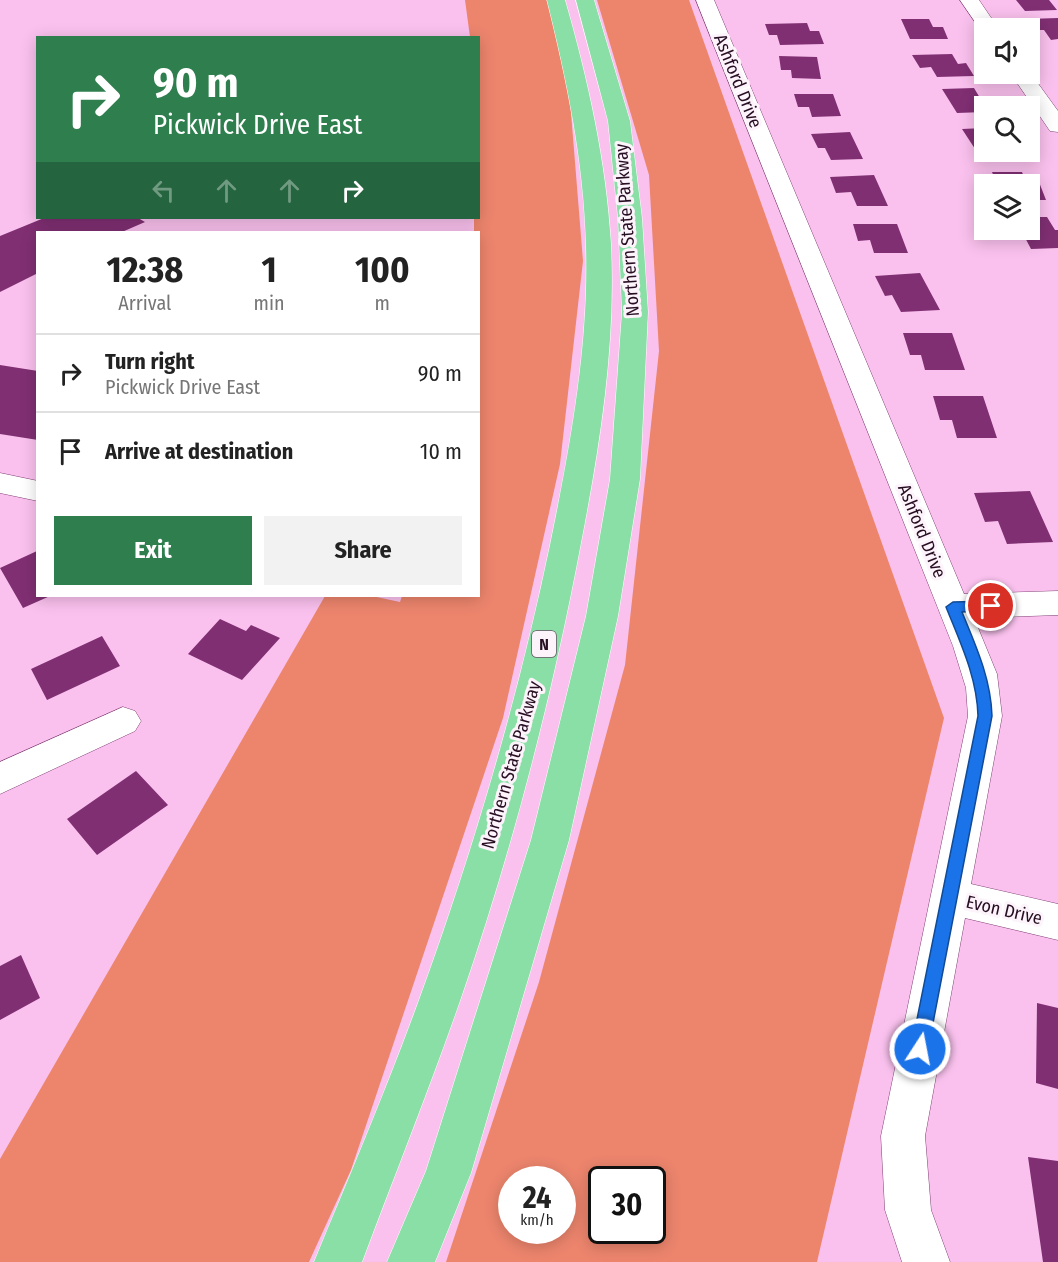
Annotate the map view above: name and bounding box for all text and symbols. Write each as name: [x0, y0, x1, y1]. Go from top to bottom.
map controls: [974, 18, 1040, 240]
button: sound: [974, 18, 1040, 84]
street label: Ashford Drive: [709, 31, 767, 131]
text: 90 m: [153, 58, 238, 108]
icon: right: [54, 60, 132, 138]
button: search: [974, 96, 1040, 162]
text: Pickwick Drive East: [153, 109, 362, 141]
street label: Northern State Parkway: [610, 143, 644, 317]
icon: left: [147, 174, 180, 207]
icon: ahead: [210, 174, 243, 207]
icon: ahead: [273, 174, 306, 207]
icon: right: [336, 174, 369, 207]
button: layers: [974, 174, 1040, 240]
text: 12:38: [106, 248, 183, 292]
text: 1: [261, 248, 277, 292]
text: 100: [355, 248, 410, 292]
text: Arrival: [118, 291, 171, 315]
text: min: [254, 291, 285, 315]
text: m: [375, 291, 390, 315]
text: Turn right: [105, 348, 194, 375]
icon: right: [54, 357, 87, 390]
text: 90 m: [418, 360, 462, 387]
text: Pickwick Drive East: [105, 375, 260, 399]
icon: arrive: [54, 435, 87, 468]
text: Arrive at destination: [105, 438, 293, 465]
text: 10 m: [420, 438, 462, 465]
street label: Ashford Drive: [893, 481, 951, 581]
button: Exit: [54, 516, 252, 585]
button: Share: [264, 516, 462, 585]
pin: [965, 580, 1016, 631]
icon: arrive: [974, 589, 1007, 622]
road number: N: [532, 631, 556, 657]
street label: Northern State Parkway: [477, 679, 545, 851]
street label: Evon Drive: [964, 891, 1044, 929]
position arrow: [888, 1017, 952, 1081]
speed limit sign: 30: [588, 1166, 666, 1244]
text: 24: [523, 1180, 551, 1216]
text: km/h: [520, 1211, 554, 1229]

